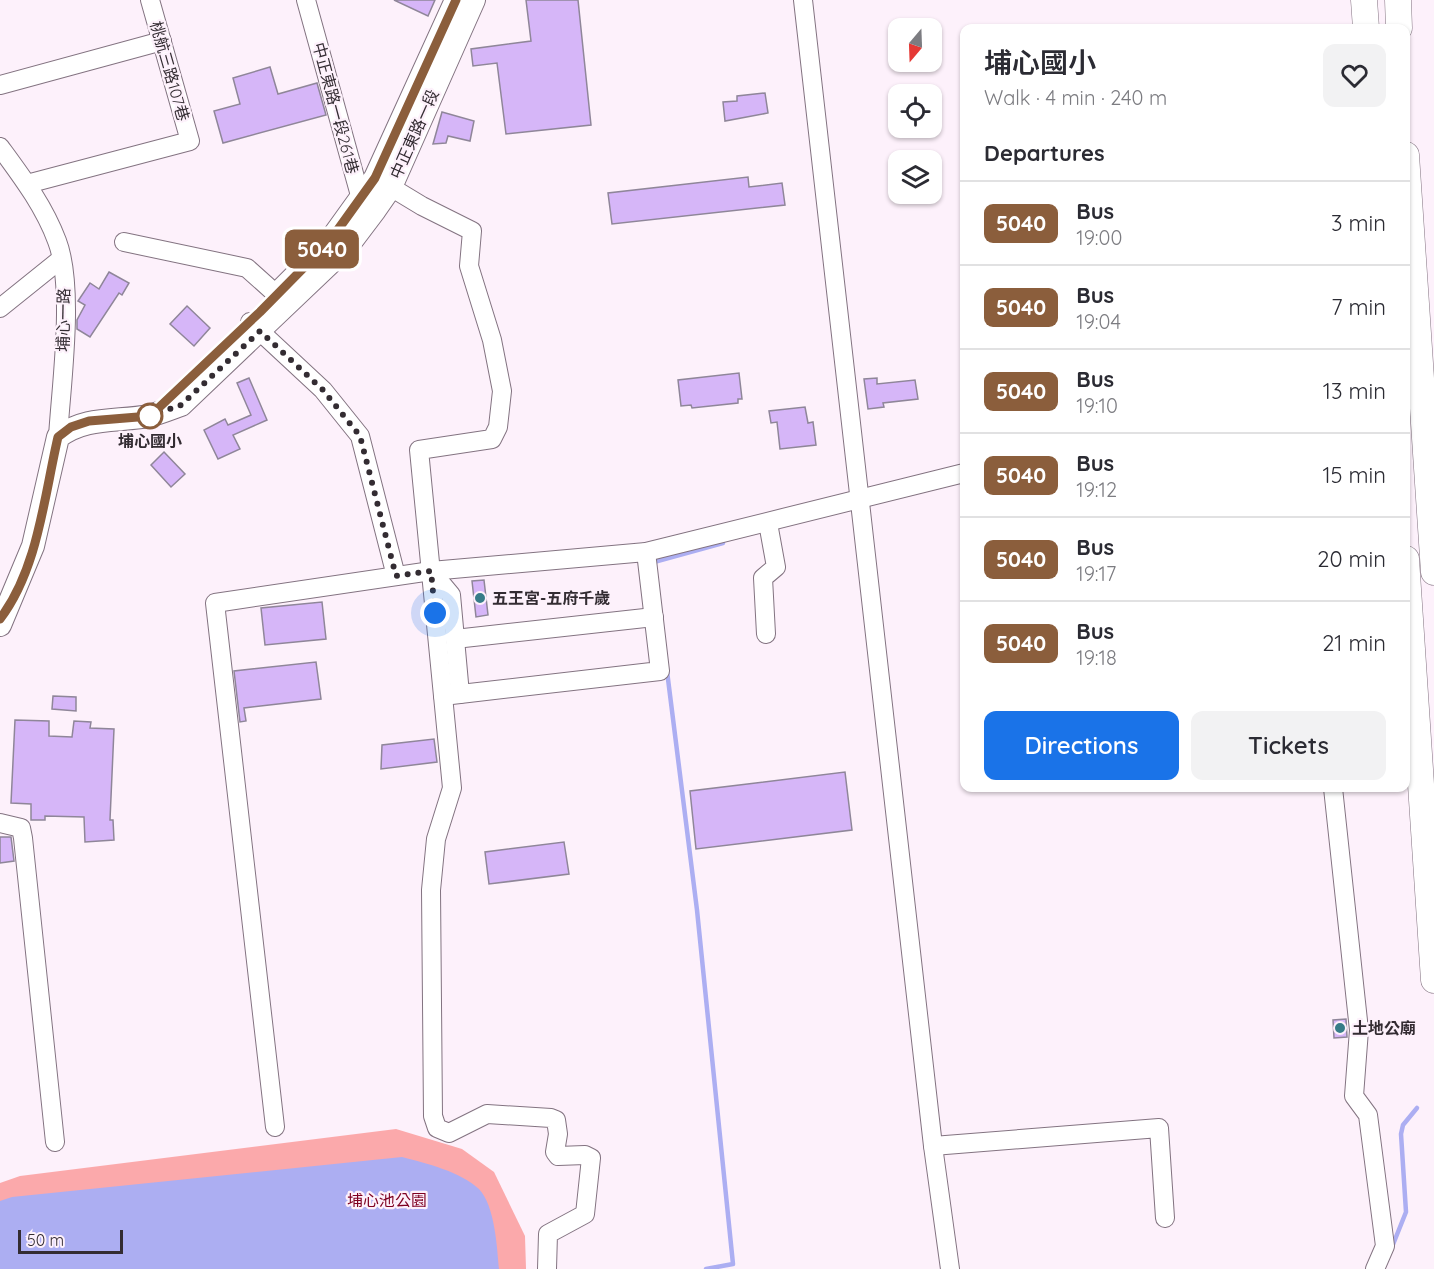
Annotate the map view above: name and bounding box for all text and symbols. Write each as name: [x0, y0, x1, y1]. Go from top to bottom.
north arrow: [888, 18, 942, 72]
map controls: [888, 18, 942, 204]
street label: 桃航三路107巷: [146, 19, 194, 123]
street label: 中正東路一段261巷: [309, 40, 363, 176]
button: heart: [1323, 44, 1386, 107]
text: 埔心國小: [984, 45, 1096, 80]
button: locate: [888, 84, 942, 138]
text: Walk · 4 min · 240 m: [984, 85, 1167, 110]
street label: 中正東路一段: [385, 86, 443, 182]
text: Departures: [984, 139, 1105, 167]
button: layers: [888, 150, 942, 204]
text: Bus: [1076, 197, 1114, 225]
text: 3 min: [1331, 209, 1386, 237]
text: 5040: [996, 210, 1046, 236]
text: 19:00: [1076, 225, 1122, 250]
line badge: 5040: [280, 230, 364, 268]
text: 5040: [297, 236, 347, 262]
text: Bus: [1076, 281, 1114, 309]
street label: 埔心一路: [52, 288, 74, 352]
text: 7 min: [1331, 293, 1386, 321]
text: 5040: [996, 294, 1046, 320]
text: 19:04: [1076, 309, 1121, 334]
text: Bus: [1076, 365, 1114, 393]
text: 13 min: [1323, 377, 1386, 405]
text: 5040: [996, 378, 1046, 404]
text: 19:10: [1076, 393, 1118, 418]
marker: 埔心國小: [137, 403, 163, 429]
place label: 埔心國小: [118, 431, 182, 451]
text: Bus: [1076, 449, 1114, 477]
text: 15 min: [1322, 461, 1386, 489]
text: 5040: [996, 462, 1046, 488]
text: 19:12: [1076, 477, 1117, 502]
text: Bus: [1076, 533, 1114, 561]
text: 20 min: [1317, 545, 1386, 573]
text: 5040: [996, 546, 1046, 572]
text: 19:17: [1076, 561, 1116, 586]
place label: 五王宮-五府千歲: [492, 588, 610, 608]
marker: 五王宮-五府千歲: [473, 591, 487, 605]
your location: [420, 598, 450, 628]
text: Bus: [1076, 617, 1114, 645]
text: 21 min: [1322, 629, 1386, 657]
text: 5040: [996, 630, 1046, 656]
text: 19:18: [1076, 645, 1117, 670]
button: Directions: [984, 711, 1179, 780]
button: Tickets: [1191, 711, 1386, 780]
place label: 土地公廟: [1352, 1018, 1416, 1038]
marker: 土地公廟: [1333, 1021, 1347, 1035]
park label: 埔心池公園: [347, 1190, 427, 1210]
scale bar: [18, 1227, 123, 1254]
text: 50 m: [27, 1230, 64, 1250]

